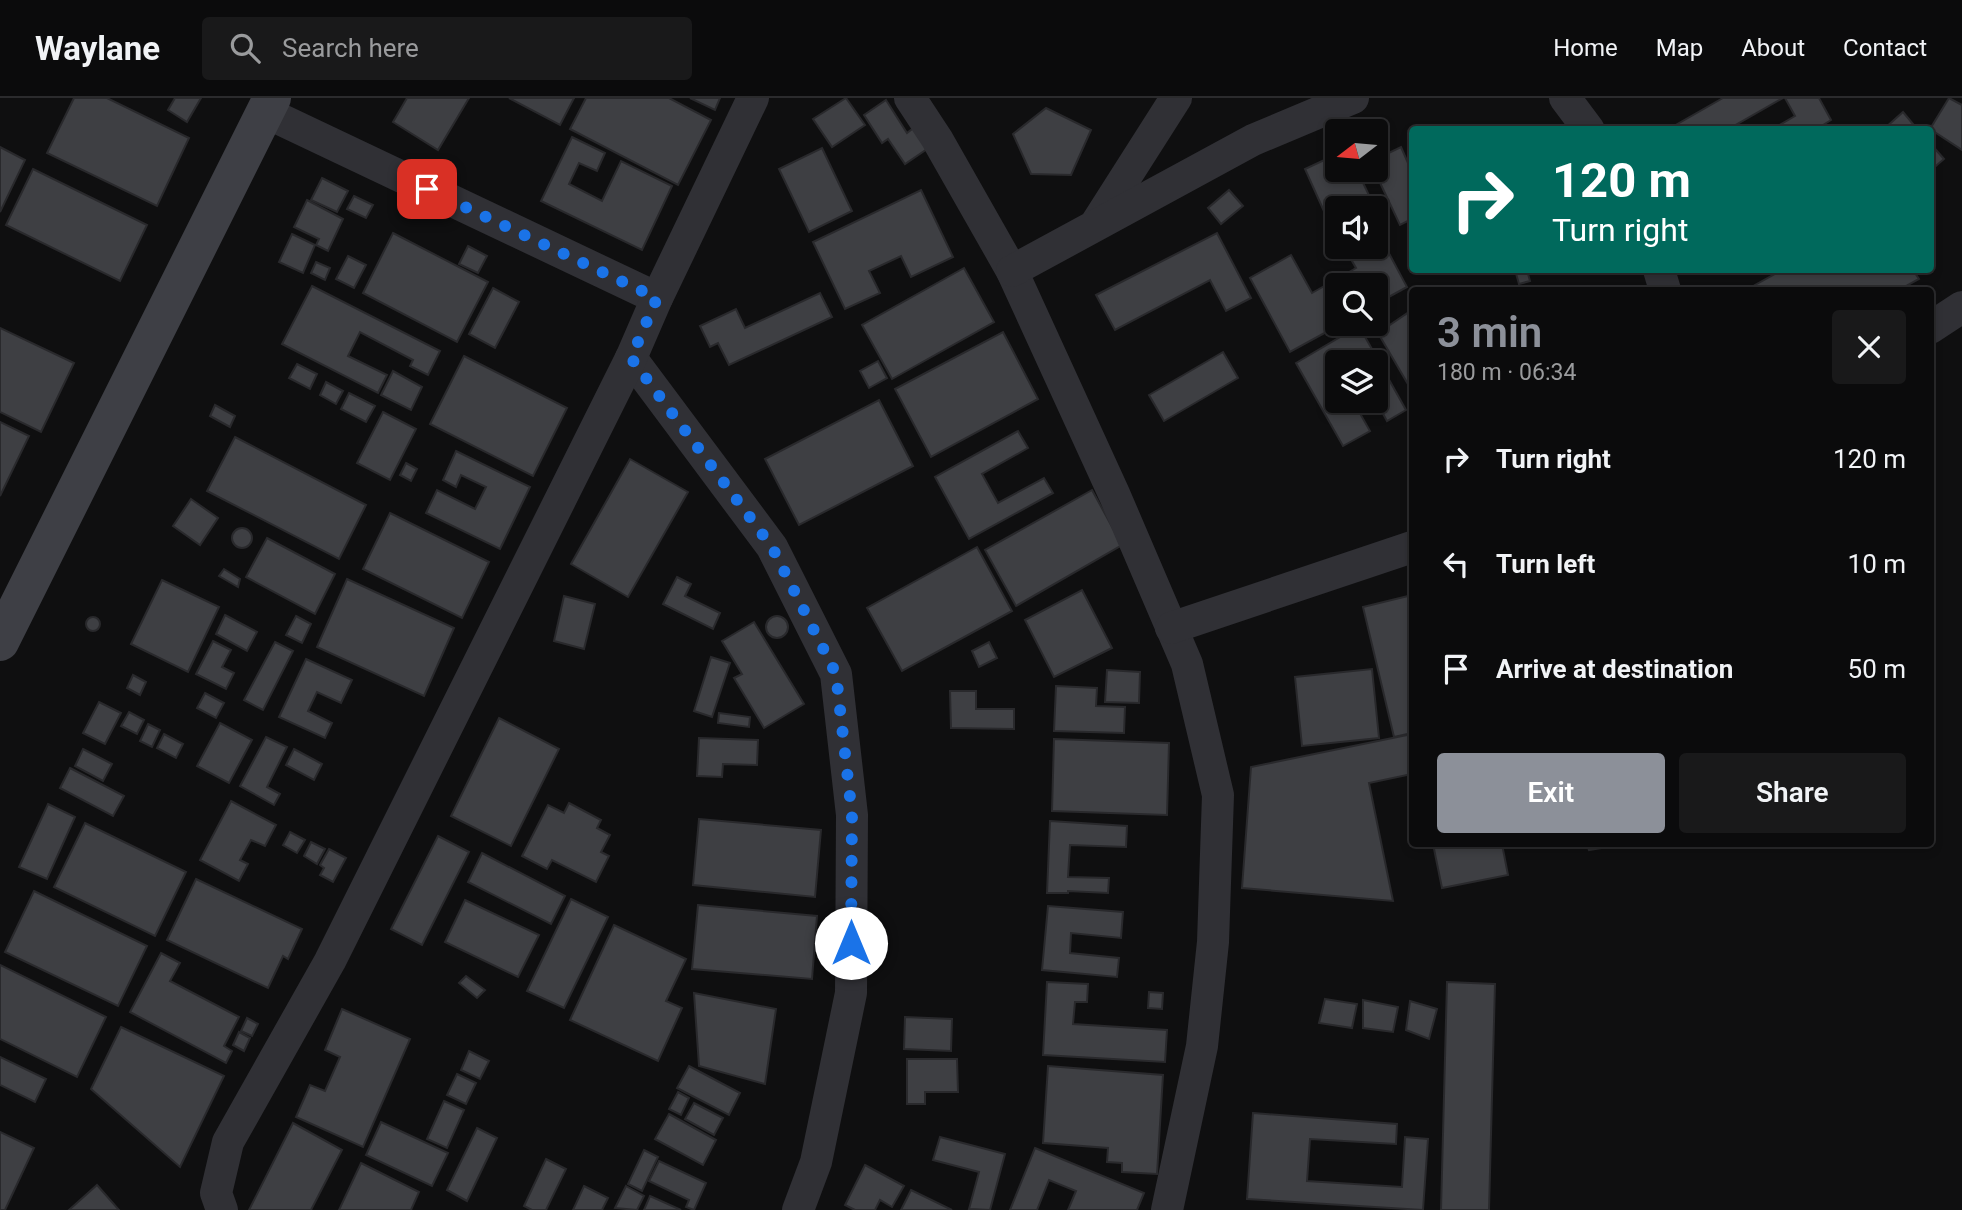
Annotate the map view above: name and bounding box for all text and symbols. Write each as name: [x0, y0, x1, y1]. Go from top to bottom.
search box: [202, 17, 692, 80]
text: Waylane: [35, 29, 160, 68]
icon: search: [226, 29, 264, 67]
text: Search here: [282, 33, 419, 63]
text: Home: [1553, 34, 1618, 62]
text: Map: [1656, 34, 1703, 62]
text: About: [1741, 34, 1805, 62]
text: Contact: [1843, 34, 1927, 62]
north arrow: [1325, 119, 1388, 182]
map controls: [1325, 119, 1388, 413]
text: 120 m: [1552, 152, 1691, 209]
icon: right: [1437, 154, 1528, 245]
pin: [397, 159, 457, 219]
icon: arrive: [408, 170, 446, 208]
button: sound: [1325, 196, 1388, 259]
text: Turn right: [1552, 211, 1688, 249]
button: search: [1325, 273, 1388, 336]
text: 3 min: [1437, 308, 1542, 357]
button: close: [1832, 310, 1906, 384]
button: layers: [1325, 350, 1388, 413]
text: 180 m · 06:34: [1437, 359, 1576, 386]
icon: right: [1437, 440, 1475, 478]
text: Turn right: [1496, 444, 1611, 474]
text: 120 m: [1833, 444, 1906, 474]
icon: left: [1437, 545, 1475, 583]
text: Turn left: [1496, 549, 1595, 579]
text: 10 m: [1848, 549, 1906, 579]
icon: arrive: [1437, 650, 1475, 688]
text: Arrive at destination: [1496, 654, 1733, 684]
text: 50 m: [1848, 654, 1906, 684]
button: Exit: [1437, 753, 1665, 833]
button: Share: [1679, 753, 1906, 833]
position arrow: [814, 906, 888, 980]

